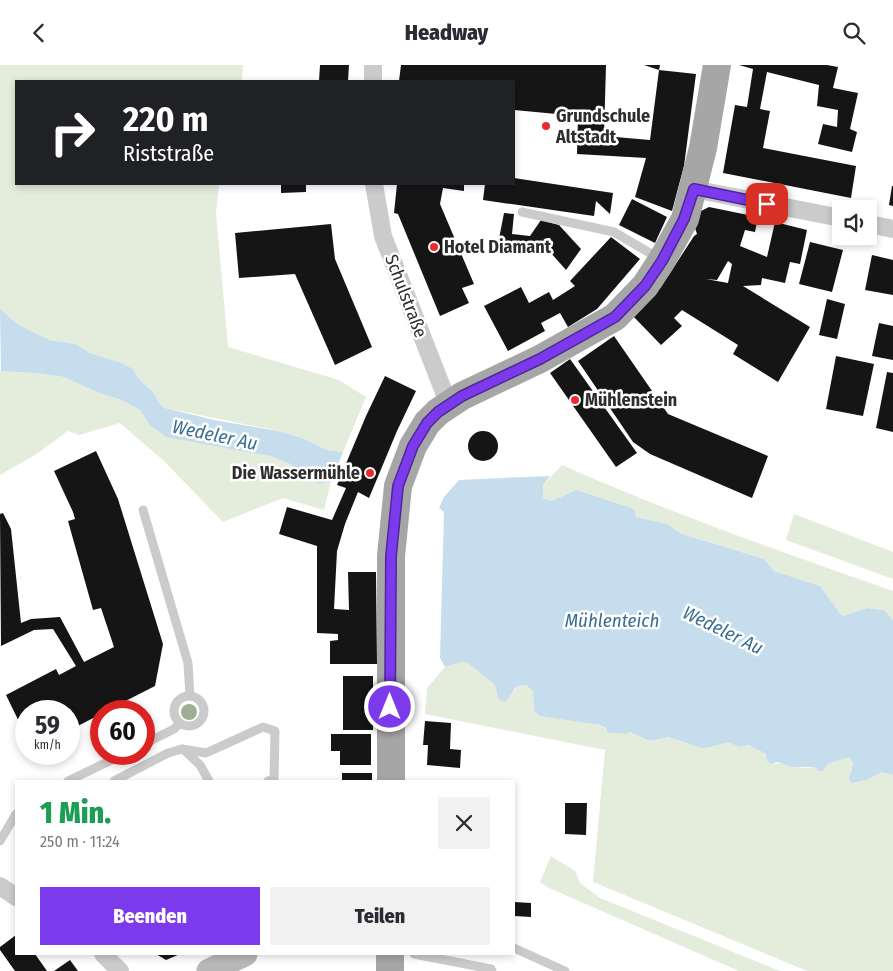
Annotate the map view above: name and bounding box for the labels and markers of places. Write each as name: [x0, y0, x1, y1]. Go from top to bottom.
place label: Grundschule Altstadt: [555, 105, 650, 148]
marker: Grundschule Altstadt: [540, 120, 552, 132]
pin: [746, 183, 788, 225]
place label: Hotel Diamant: [444, 236, 552, 258]
marker: Hotel Diamant: [428, 241, 440, 253]
place label: Mühlenstein: [585, 389, 677, 411]
marker: Mühlenstein: [569, 394, 581, 406]
place label: Die Wassermühle: [232, 462, 360, 484]
marker: Die Wassermühle: [364, 467, 376, 479]

